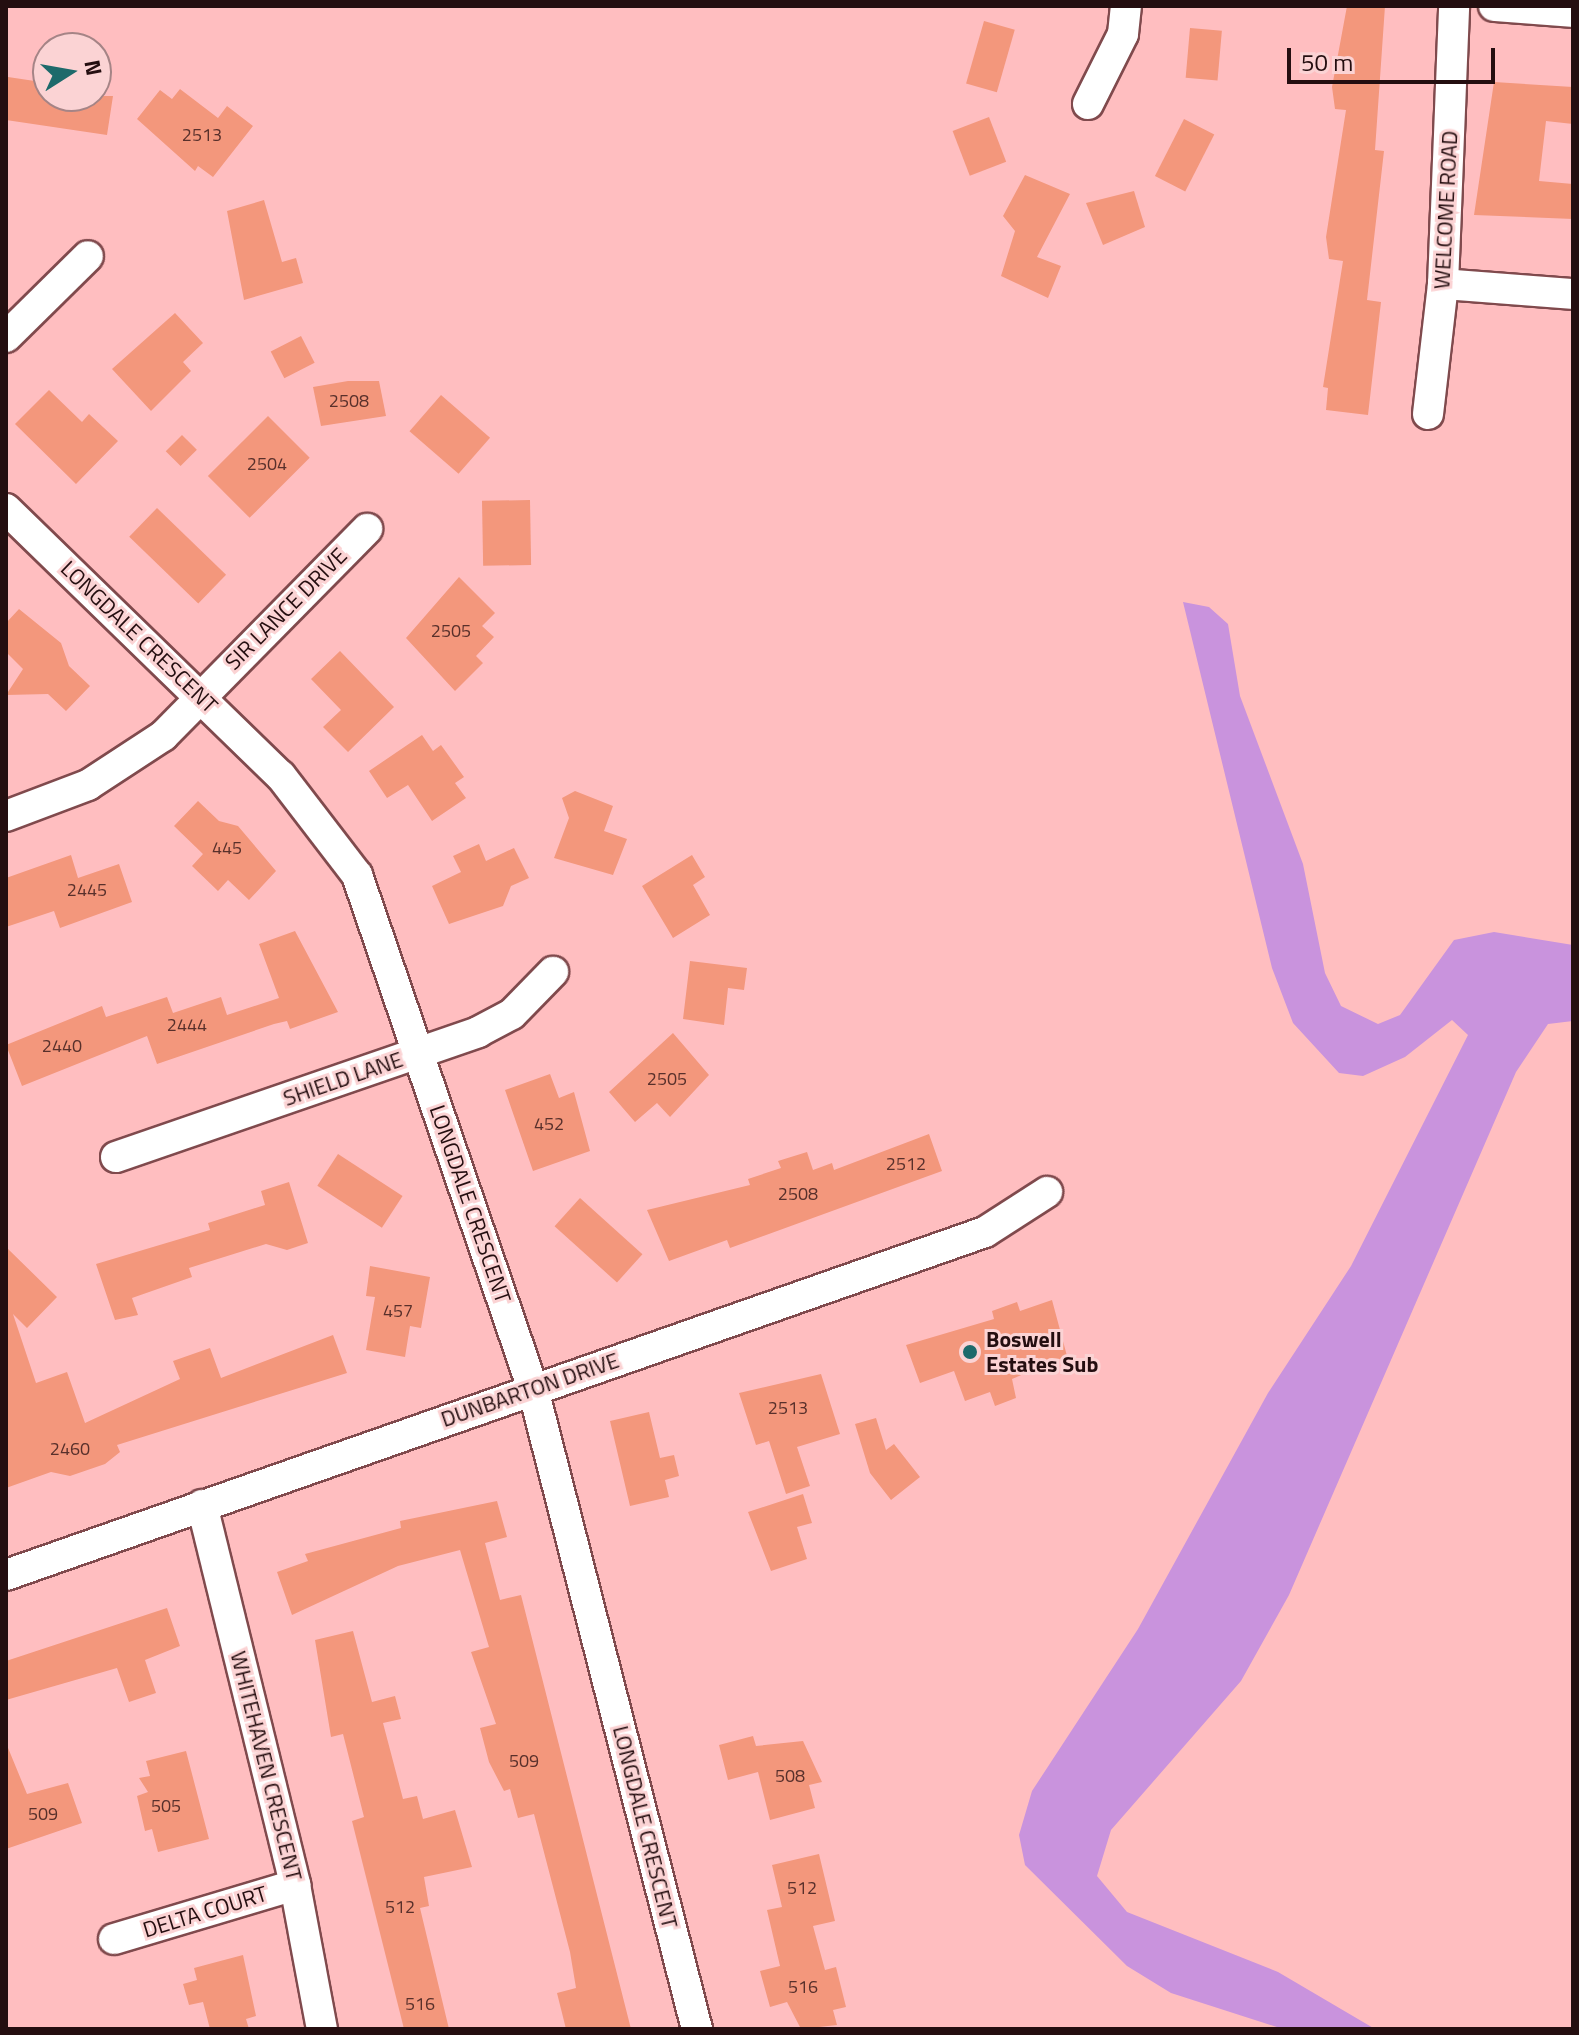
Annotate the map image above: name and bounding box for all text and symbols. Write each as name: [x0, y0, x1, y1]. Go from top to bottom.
north arrow: [32, 32, 112, 112]
scale bar: [1291, 32, 1499, 82]
text: 50 m: [1301, 44, 1353, 80]
text: N: [75, 57, 112, 79]
house number: 2513: [182, 124, 222, 146]
street label: WELCOME ROAD: [1429, 130, 1463, 290]
house number: 2508: [329, 390, 369, 412]
house number: 2504: [247, 453, 287, 475]
street label: SIR LANCE DRIVE: [220, 543, 352, 675]
street label: LONGDALE CRESCENT: [55, 555, 223, 719]
house number: 2505: [431, 620, 471, 642]
house number: 445: [212, 837, 242, 859]
house number: 2445: [67, 879, 107, 901]
house number: 2444: [167, 1014, 207, 1036]
house number: 2440: [42, 1035, 82, 1057]
street label: SHIELD LANE: [280, 1046, 406, 1112]
house number: 2505: [647, 1068, 687, 1090]
street label: LONGDALE CRESCENT: [424, 1102, 516, 1306]
house number: 452: [534, 1113, 564, 1135]
house number: 2512: [886, 1153, 926, 1175]
house number: 2508: [778, 1183, 818, 1205]
house number: 457: [383, 1300, 413, 1322]
place label: Boswell Estates Sub: [986, 1326, 1098, 1378]
marker: Boswell Estates Sub: [961, 1343, 979, 1361]
street label: DUNBARTON DRIVE: [438, 1347, 622, 1433]
house number: 2513: [768, 1397, 808, 1419]
house number: 2460: [50, 1438, 90, 1460]
street label: WHITEHAVEN CRESCENT: [225, 1648, 307, 1884]
street label: LONGDALE CRESCENT: [607, 1723, 683, 1931]
house number: 509: [509, 1750, 539, 1772]
house number: 508: [775, 1765, 805, 1787]
house number: 505: [151, 1795, 181, 1817]
house number: 509: [28, 1803, 58, 1825]
house number: 512: [787, 1877, 817, 1899]
street label: DELTA COURT: [140, 1881, 270, 1943]
house number: 512: [385, 1896, 415, 1918]
house number: 516: [788, 1976, 818, 1998]
house number: 516: [405, 1993, 435, 2015]

